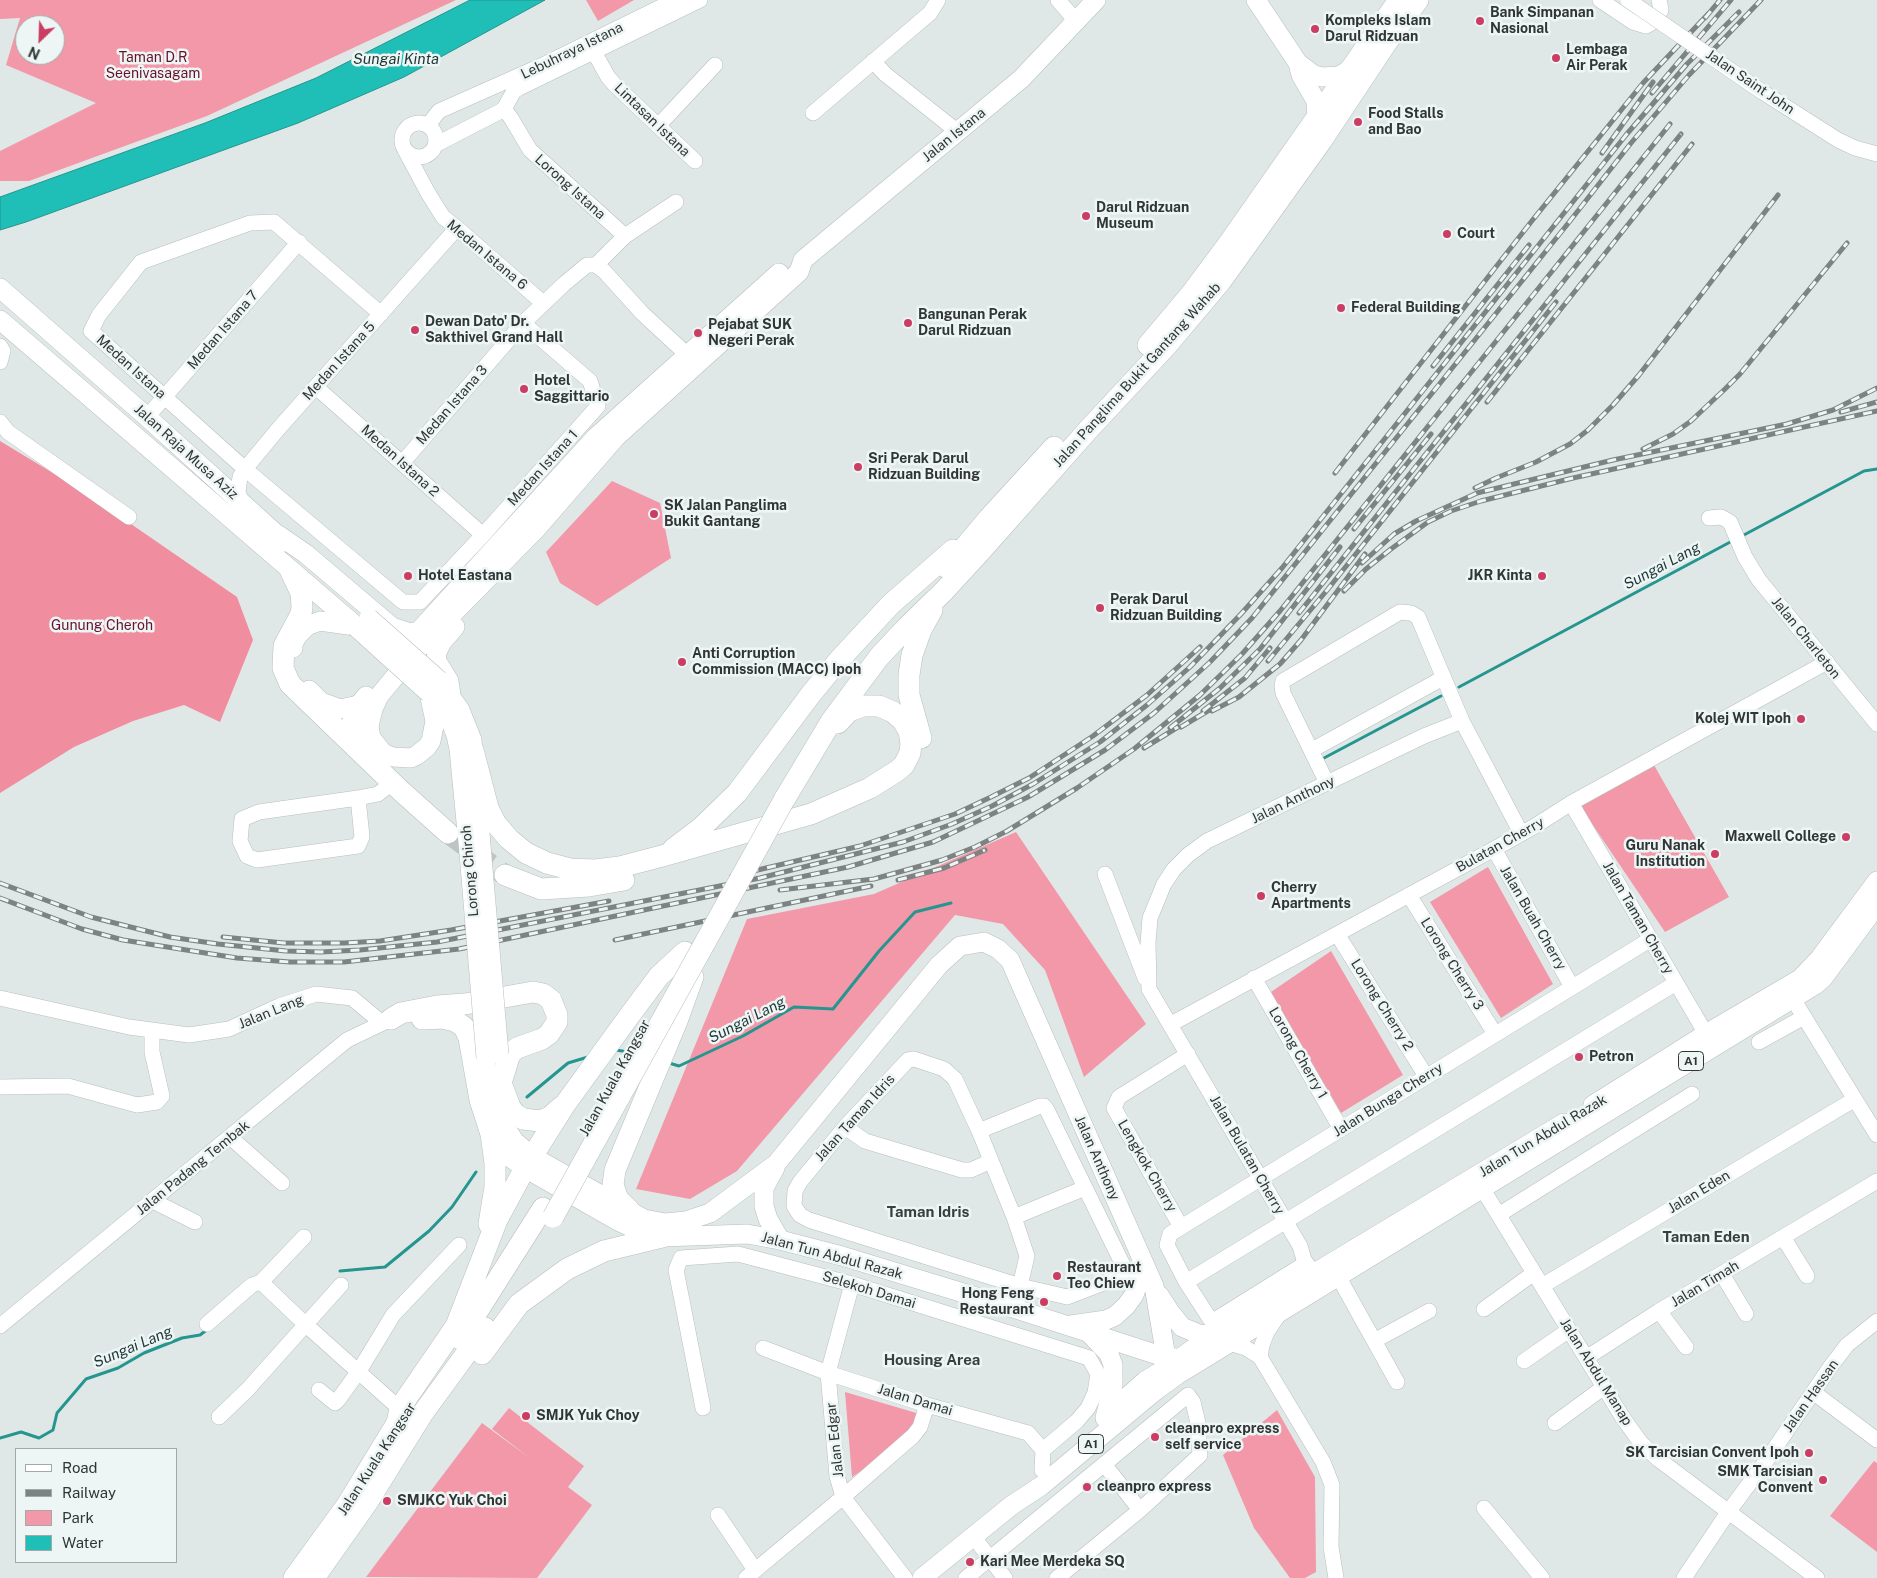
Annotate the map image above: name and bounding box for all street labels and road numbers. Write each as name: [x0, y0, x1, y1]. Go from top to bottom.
street label: Lebuhraya Istana: [518, 19, 626, 83]
street label: Jalan Saint John: [1702, 46, 1798, 118]
street label: Lintasan Istana: [611, 80, 693, 160]
street label: Jalan Istana: [919, 104, 989, 166]
street label: Lorong Istana: [531, 151, 609, 223]
street label: Medan Istana 6: [443, 217, 531, 293]
street label: Jalan Panglima Bukit Gantang Wahab: [1050, 279, 1224, 471]
street label: Medan Istana 7: [184, 287, 262, 373]
street label: Medan Istana 5: [299, 318, 379, 404]
street label: Medan Istana: [93, 331, 169, 403]
street label: Medan Istana 3: [413, 362, 491, 448]
street label: Jalan Raja Musa Aziz: [131, 401, 241, 503]
street label: Medan Istana 2: [357, 422, 443, 500]
street label: Medan Istana 1: [504, 426, 582, 510]
street label: Jalan Charleton: [1768, 594, 1844, 682]
street label: Jalan Anthony: [1248, 772, 1338, 828]
street label: Bulatan Cherry: [1453, 814, 1547, 876]
street label: Lorong Chiroh: [458, 825, 482, 917]
street label: Jalan Taman Cherry: [1599, 859, 1677, 977]
street label: Jalan Buah Cherry: [1496, 863, 1570, 973]
street label: Lorong Cherry 3: [1417, 915, 1487, 1013]
street label: Lorong Cherry 2: [1347, 956, 1417, 1054]
street label: Jalan Lang: [236, 991, 306, 1033]
street label: Lorong Cherry 1: [1265, 1004, 1331, 1102]
street label: Jalan Kuala Kangsar: [576, 1017, 654, 1139]
road number: A1: [1678, 1052, 1704, 1070]
street label: Jalan Bunga Cherry: [1330, 1059, 1446, 1141]
street label: Jalan Taman Idris: [811, 1071, 899, 1165]
street label: Jalan Tun Abdul Razak: [1476, 1091, 1610, 1181]
street label: Jalan Bulatan Cherry: [1206, 1092, 1288, 1218]
street label: Jalan Anthony: [1071, 1113, 1123, 1203]
street label: Jalan Padang Tembak: [133, 1117, 253, 1219]
street label: Lengkok Cherry: [1114, 1117, 1180, 1215]
street label: Jalan Eden: [1665, 1167, 1733, 1217]
street label: Jalan Tun Abdul Razak: [759, 1229, 905, 1283]
street label: Jalan Timah: [1668, 1257, 1742, 1311]
street label: Selekoh Damai: [820, 1268, 918, 1312]
street label: Jalan Abdul Manap: [1556, 1315, 1636, 1429]
street label: Jalan Hassan: [1780, 1356, 1842, 1436]
street label: Jalan Damai: [876, 1381, 954, 1419]
street label: Jalan Kuala Kangsar: [334, 1400, 420, 1518]
street label: Jalan Edgar: [823, 1402, 847, 1478]
road number: A1: [1078, 1435, 1104, 1454]

